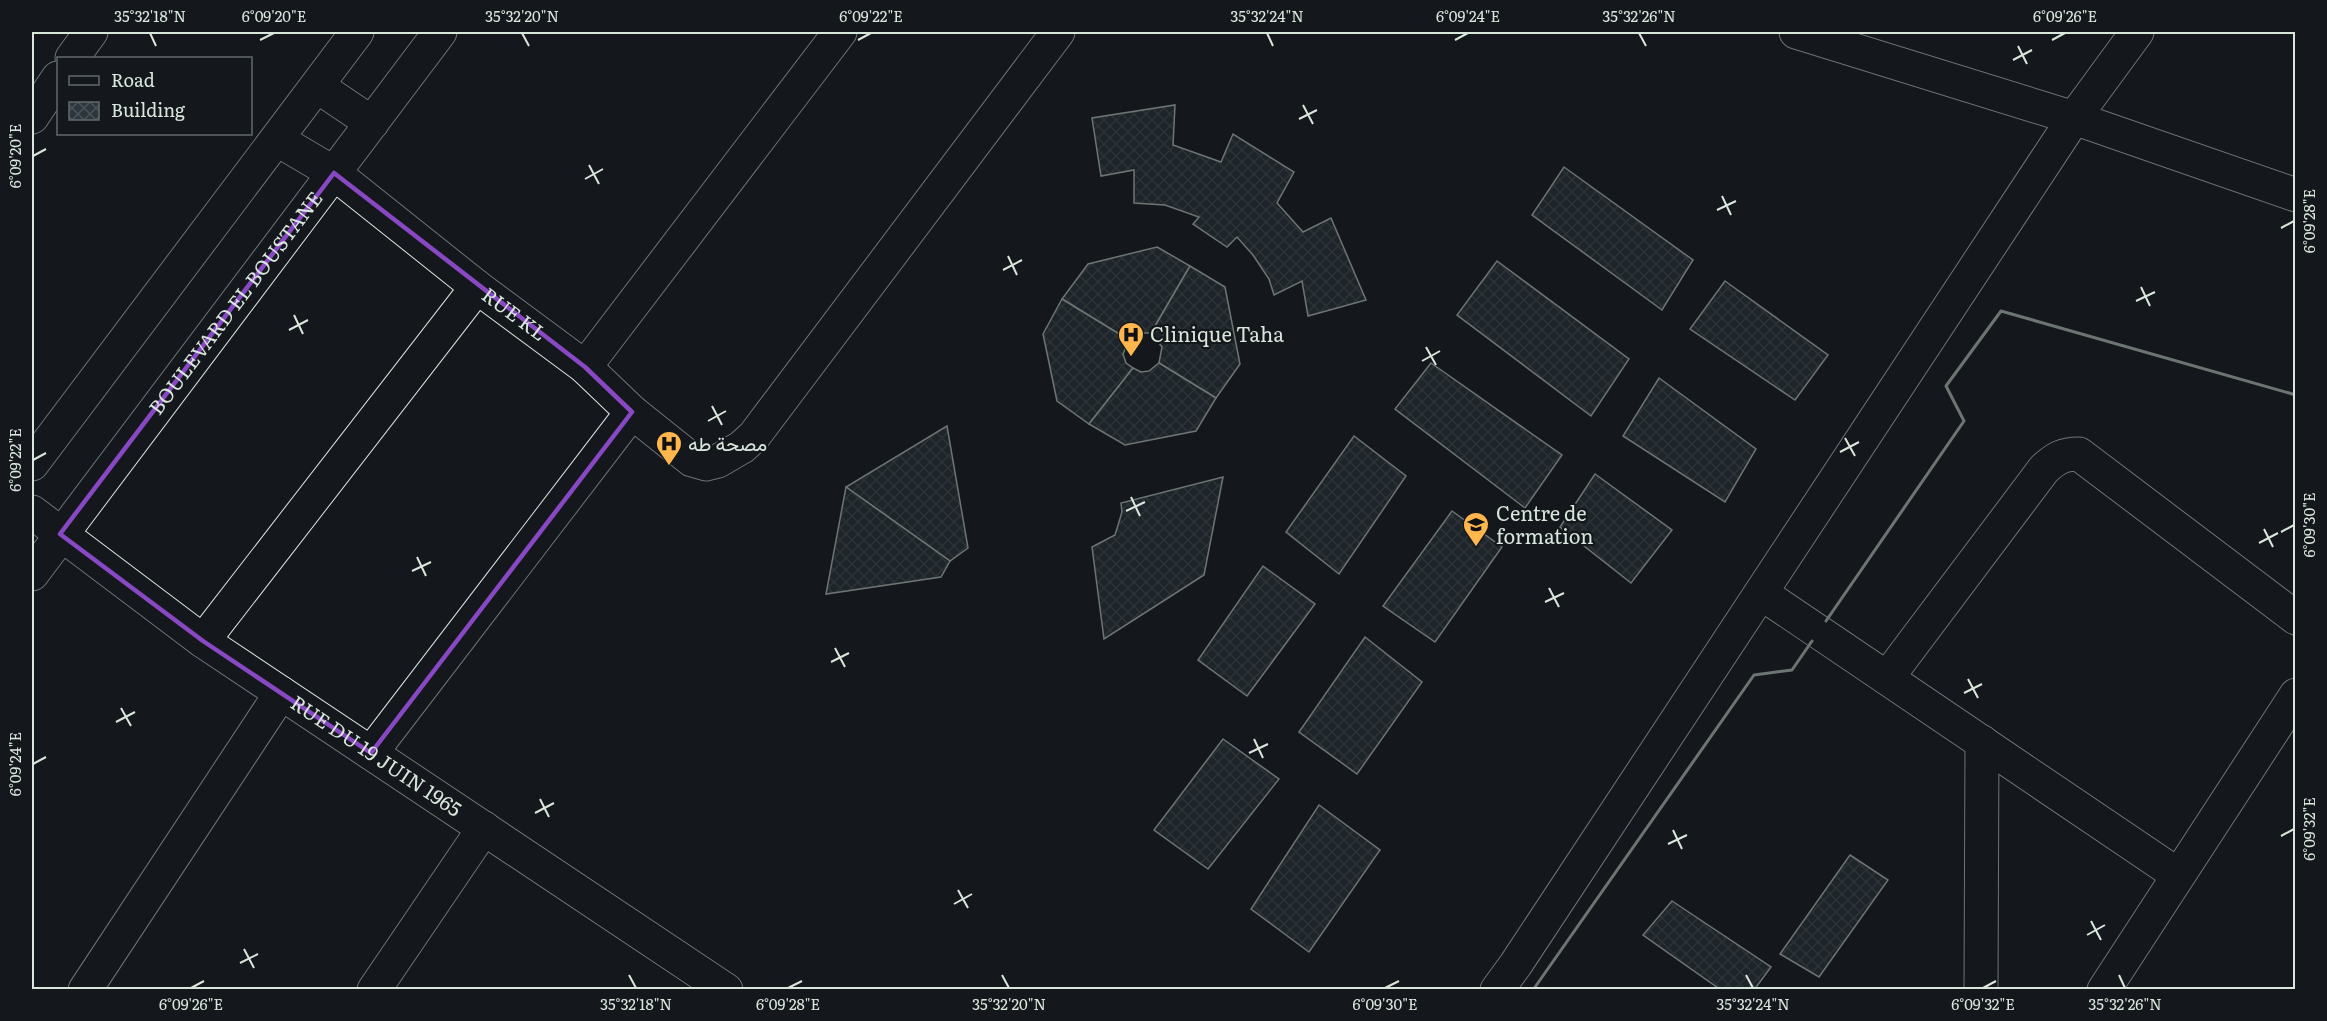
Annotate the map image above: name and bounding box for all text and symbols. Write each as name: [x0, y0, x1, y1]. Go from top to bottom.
text: 35°32'18"N: [114, 4, 186, 27]
text: 6°09'20"E: [242, 4, 306, 27]
text: 35°32'20"N: [485, 4, 559, 27]
text: 6°09'22"E: [839, 4, 903, 27]
text: 35°32'24"N: [1230, 4, 1304, 27]
text: 6°09'24"E: [1436, 4, 1500, 27]
text: 35°32'26"N: [1602, 4, 1676, 27]
text: 6°09'26"E: [2033, 4, 2097, 27]
legend: [57, 57, 252, 135]
text: Road: [111, 66, 155, 93]
text: Building: [111, 96, 186, 123]
text: 6°09'20"E: [3, 124, 26, 188]
street label: BOULEVARD EL BOUSTANE: [140, 184, 328, 420]
text: 6°09'28"E: [2297, 189, 2320, 253]
street label: RUE KL: [477, 279, 554, 347]
place label: Clinique Taha: [1150, 318, 1284, 348]
hospital icon: Clinique Taha: [1116, 320, 1146, 358]
place label: مصحة طه: [688, 427, 767, 457]
text: 6°09'22"E: [3, 428, 26, 492]
hospital icon: مصحة طه: [654, 429, 684, 467]
text: 6°09'30"E: [2297, 492, 2320, 558]
place label: Centre de formation: [1496, 497, 1594, 550]
school or university icon: Centre de formation: [1461, 510, 1491, 548]
street label: RUE DU 19 JUIN 1965: [285, 687, 469, 823]
text: 6°09'24"E: [3, 732, 26, 796]
text: 6°09'32"E: [2297, 797, 2320, 861]
text: 6°09'26"E: [159, 992, 223, 1015]
text: 35°32'18"N: [600, 992, 672, 1015]
text: 6°09'28"E: [756, 992, 820, 1015]
text: 35°32'20"N: [972, 992, 1046, 1015]
text: 6°09'30"E: [1352, 992, 1418, 1015]
text: 35°32'24"N: [1716, 992, 1790, 1015]
text: 6°09'32"E: [1951, 992, 2015, 1015]
text: 35°32'26"N: [2088, 992, 2162, 1015]

